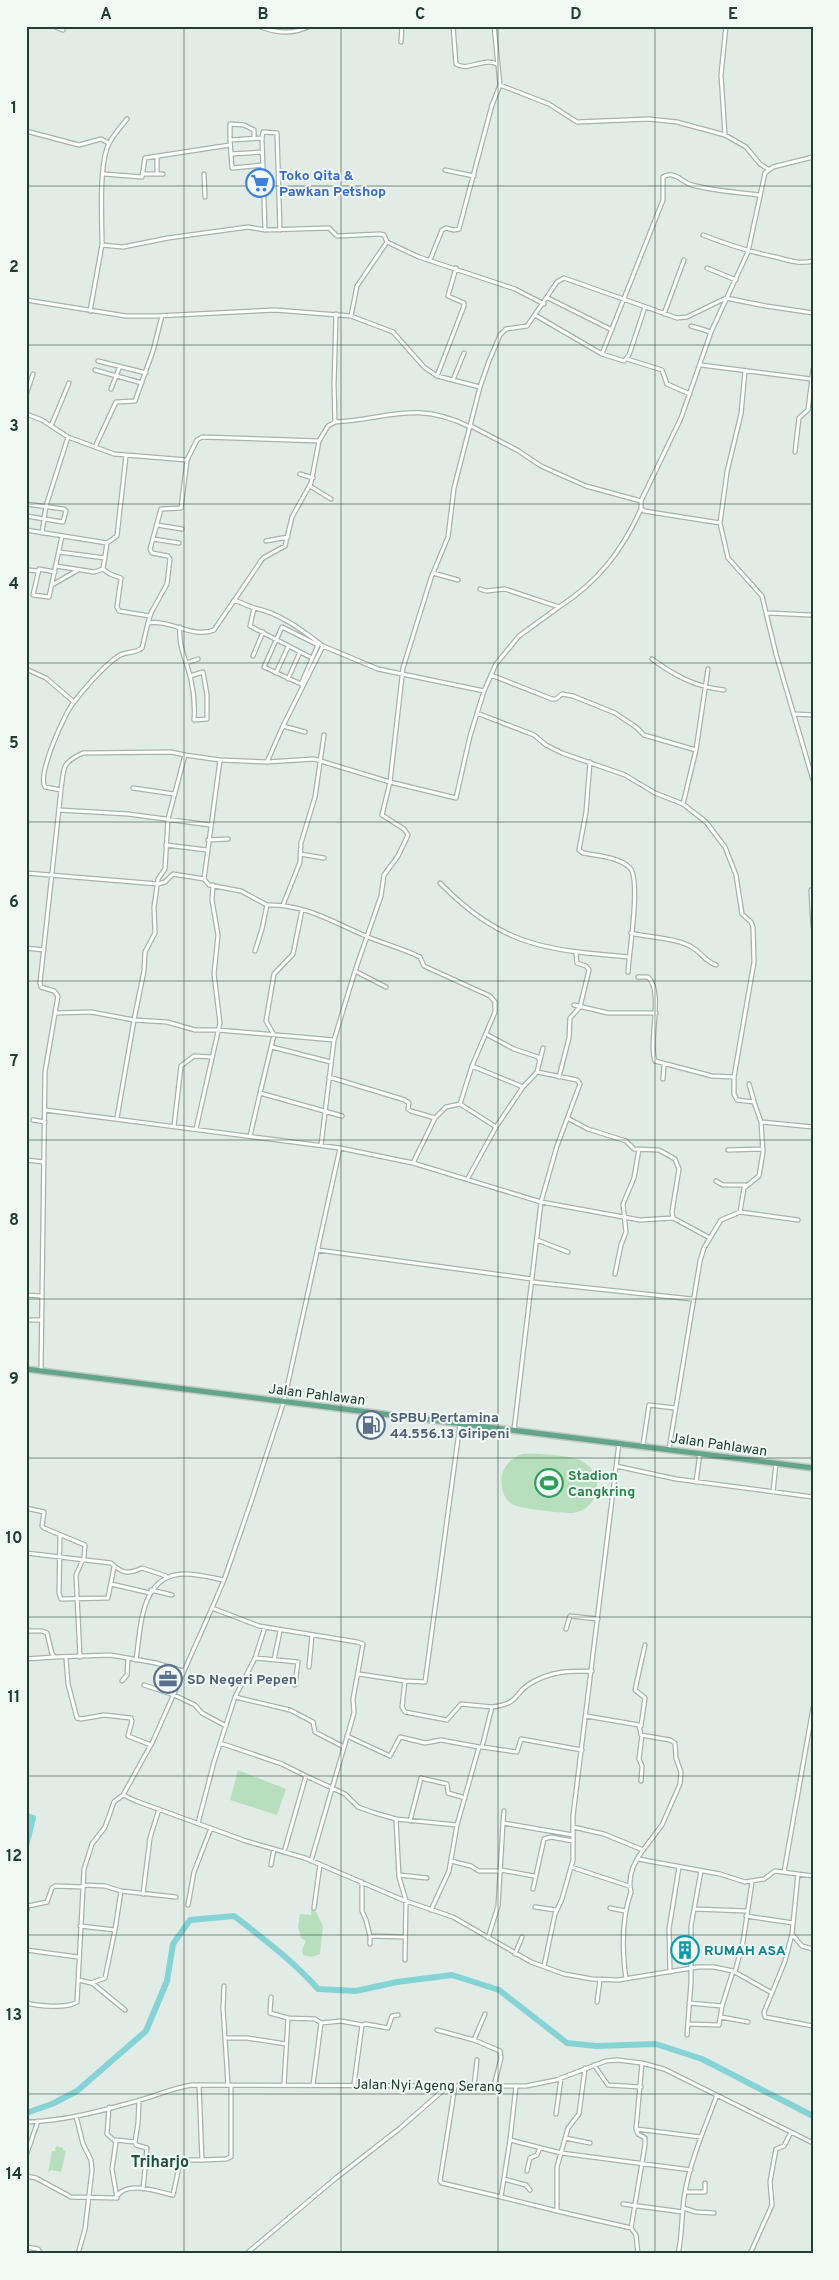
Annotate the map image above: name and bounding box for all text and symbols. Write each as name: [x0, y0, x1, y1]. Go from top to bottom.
text: A: [100, 5, 112, 25]
text: B: [257, 5, 269, 25]
text: C: [415, 5, 425, 25]
text: D: [570, 5, 582, 25]
text: E: [728, 5, 738, 25]
text: 1: [11, 99, 17, 119]
supermarket icon: Toko Qita & Pawkan Petshop: [245, 168, 275, 198]
place label: Toko Qita & Pawkan Petshop: [279, 168, 386, 201]
text: 2: [9, 258, 19, 278]
text: 3: [9, 417, 19, 437]
text: 4: [9, 575, 19, 595]
text: 5: [9, 734, 19, 754]
text: 6: [9, 893, 19, 913]
text: 7: [10, 1052, 18, 1072]
text: 8: [9, 1211, 19, 1231]
text: 9: [9, 1370, 19, 1390]
street label: Jalan Pahlawan: [267, 1381, 366, 1410]
fuel station icon: SPBU Pertamina 44.556.13 Giripeni: [356, 1410, 386, 1440]
place label: SPBU Pertamina 44.556.13 Giripeni: [390, 1410, 510, 1443]
street label: Jalan Pahlawan: [669, 1430, 768, 1461]
sports icon: Stadion Cangkring: [534, 1468, 564, 1498]
place label: Stadion Cangkring: [568, 1468, 635, 1501]
text: 10: [6, 1529, 22, 1549]
office icon: SD Negeri Pepen: [153, 1664, 183, 1694]
place label: SD Negeri Pepen: [187, 1672, 297, 1689]
text: 11: [8, 1688, 20, 1708]
text: 12: [6, 1847, 22, 1867]
building icon: RUMAH ASA: [670, 1935, 700, 1965]
place label: RUMAH ASA: [704, 1943, 786, 1960]
text: 13: [6, 2006, 22, 2026]
street label: Jalan Nyi Ageng Serang: [353, 2077, 503, 2096]
district label: Triharjo: [131, 2153, 189, 2173]
text: 14: [6, 2165, 22, 2185]

